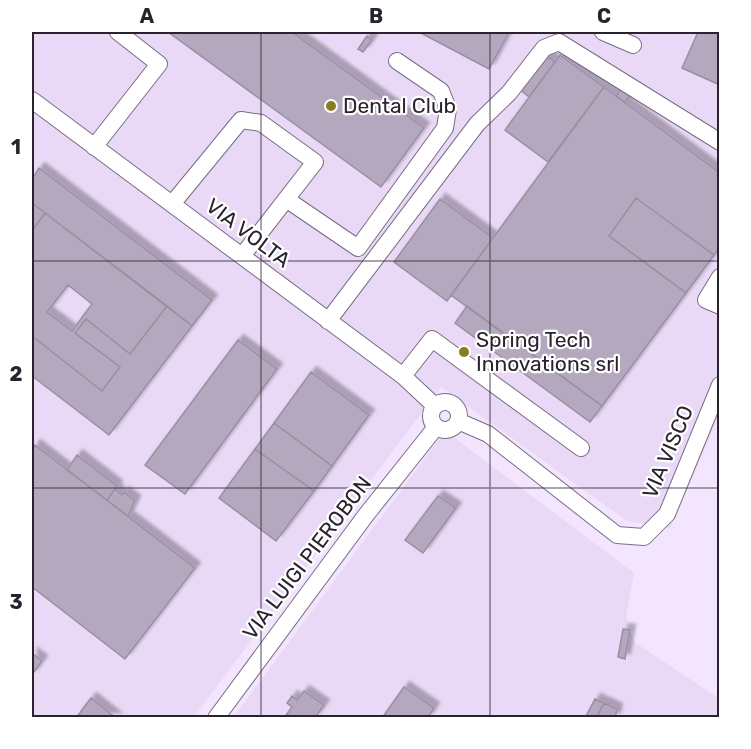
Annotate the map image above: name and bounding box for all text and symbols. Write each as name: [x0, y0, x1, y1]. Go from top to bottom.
text: A: [140, 4, 155, 28]
text: B: [369, 4, 383, 28]
text: C: [597, 4, 611, 28]
place label: Dental Club: [343, 93, 456, 118]
marker: Dental Club: [324, 99, 338, 113]
text: 1: [11, 135, 21, 159]
street label: VIA VOLTA: [201, 193, 295, 272]
place label: Spring Tech Innovations srl: [476, 327, 619, 376]
marker: Spring Tech Innovations srl: [457, 345, 471, 359]
text: 2: [10, 362, 23, 386]
street label: VIA VISCO: [637, 402, 698, 502]
street label: VIA LUIGI PIEROBON: [237, 471, 376, 644]
text: 3: [9, 590, 23, 614]

